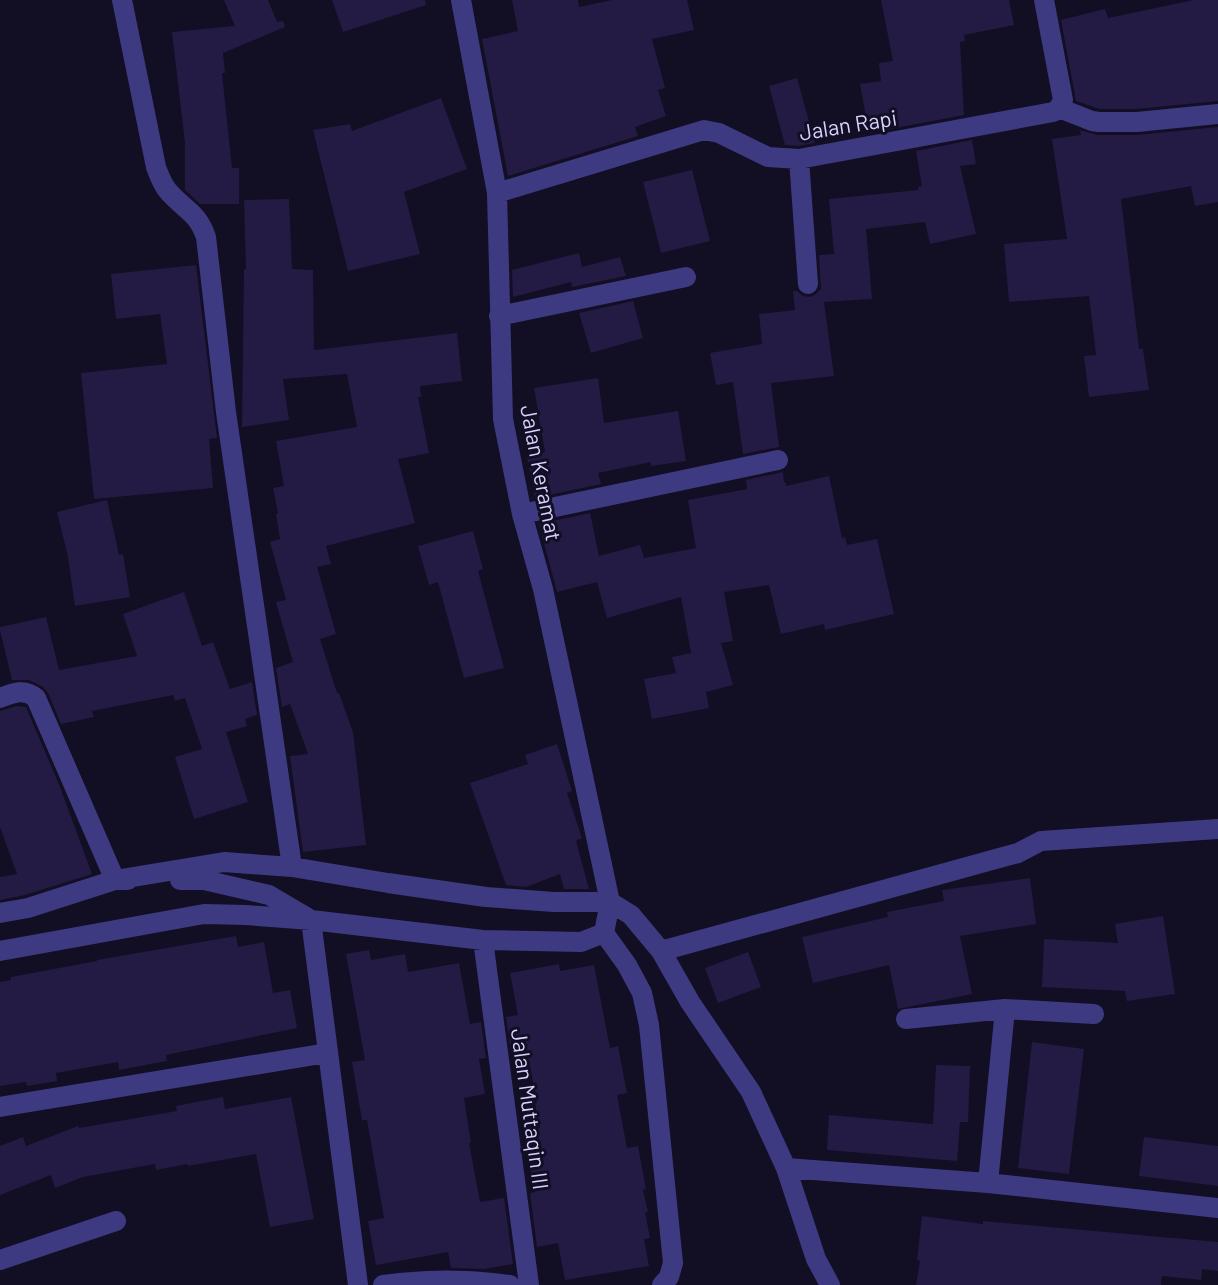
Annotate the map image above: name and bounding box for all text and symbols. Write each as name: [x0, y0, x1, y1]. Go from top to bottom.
street label: Jalan Rapi: [797, 103, 899, 145]
street label: Jalan Keramat: [516, 403, 568, 543]
street label: Jalan Muttaqin III: [507, 1027, 555, 1191]

